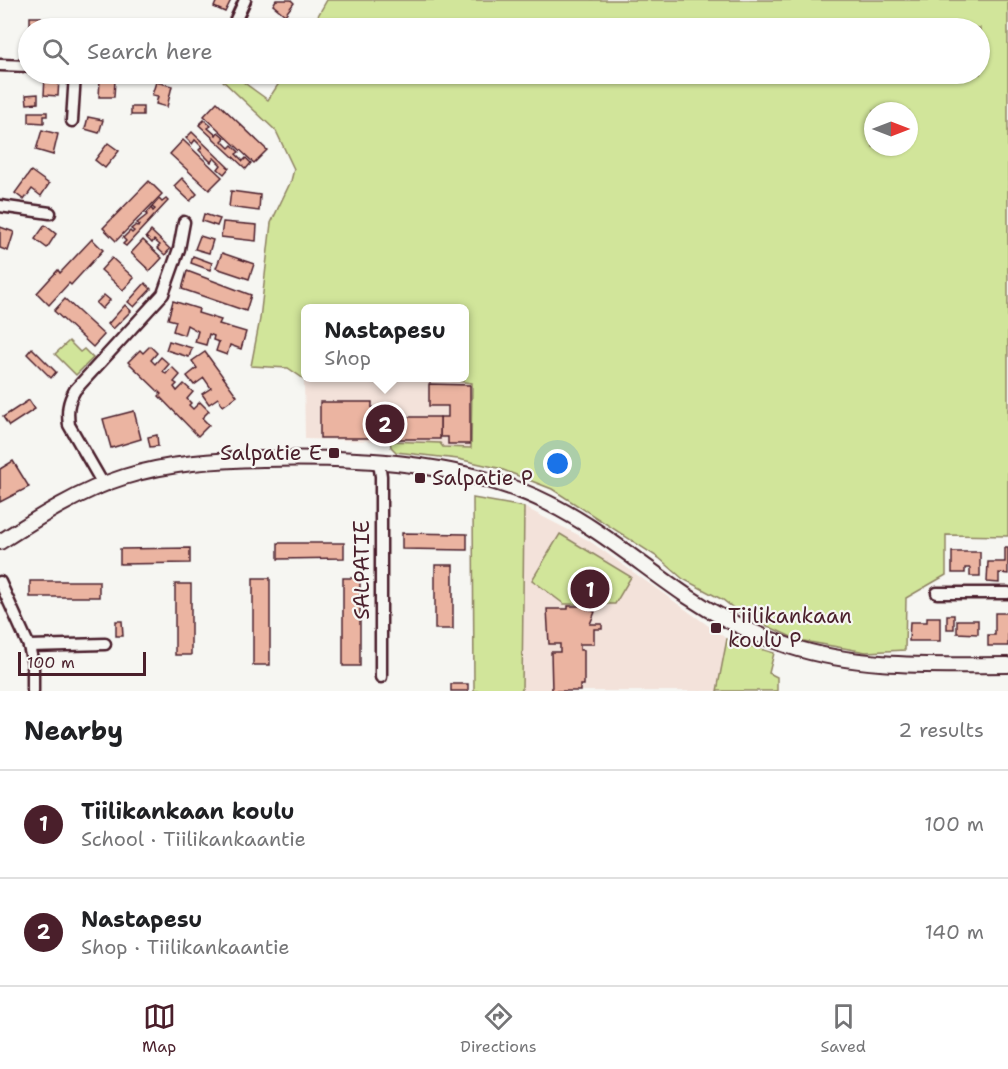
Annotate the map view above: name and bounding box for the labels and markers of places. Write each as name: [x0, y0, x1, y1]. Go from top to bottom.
pin: 2: [366, 402, 404, 446]
place label: Salpatie E: [220, 439, 322, 467]
marker: Salpatie E: [327, 446, 341, 460]
place label: Salpatie P: [432, 464, 533, 492]
marker: Salpatie P: [413, 471, 427, 485]
pin: 1: [570, 566, 610, 612]
place label: Tiilikankaan koulu P: [728, 602, 852, 654]
marker: Tiilikankaan koulu P: [709, 621, 723, 635]

